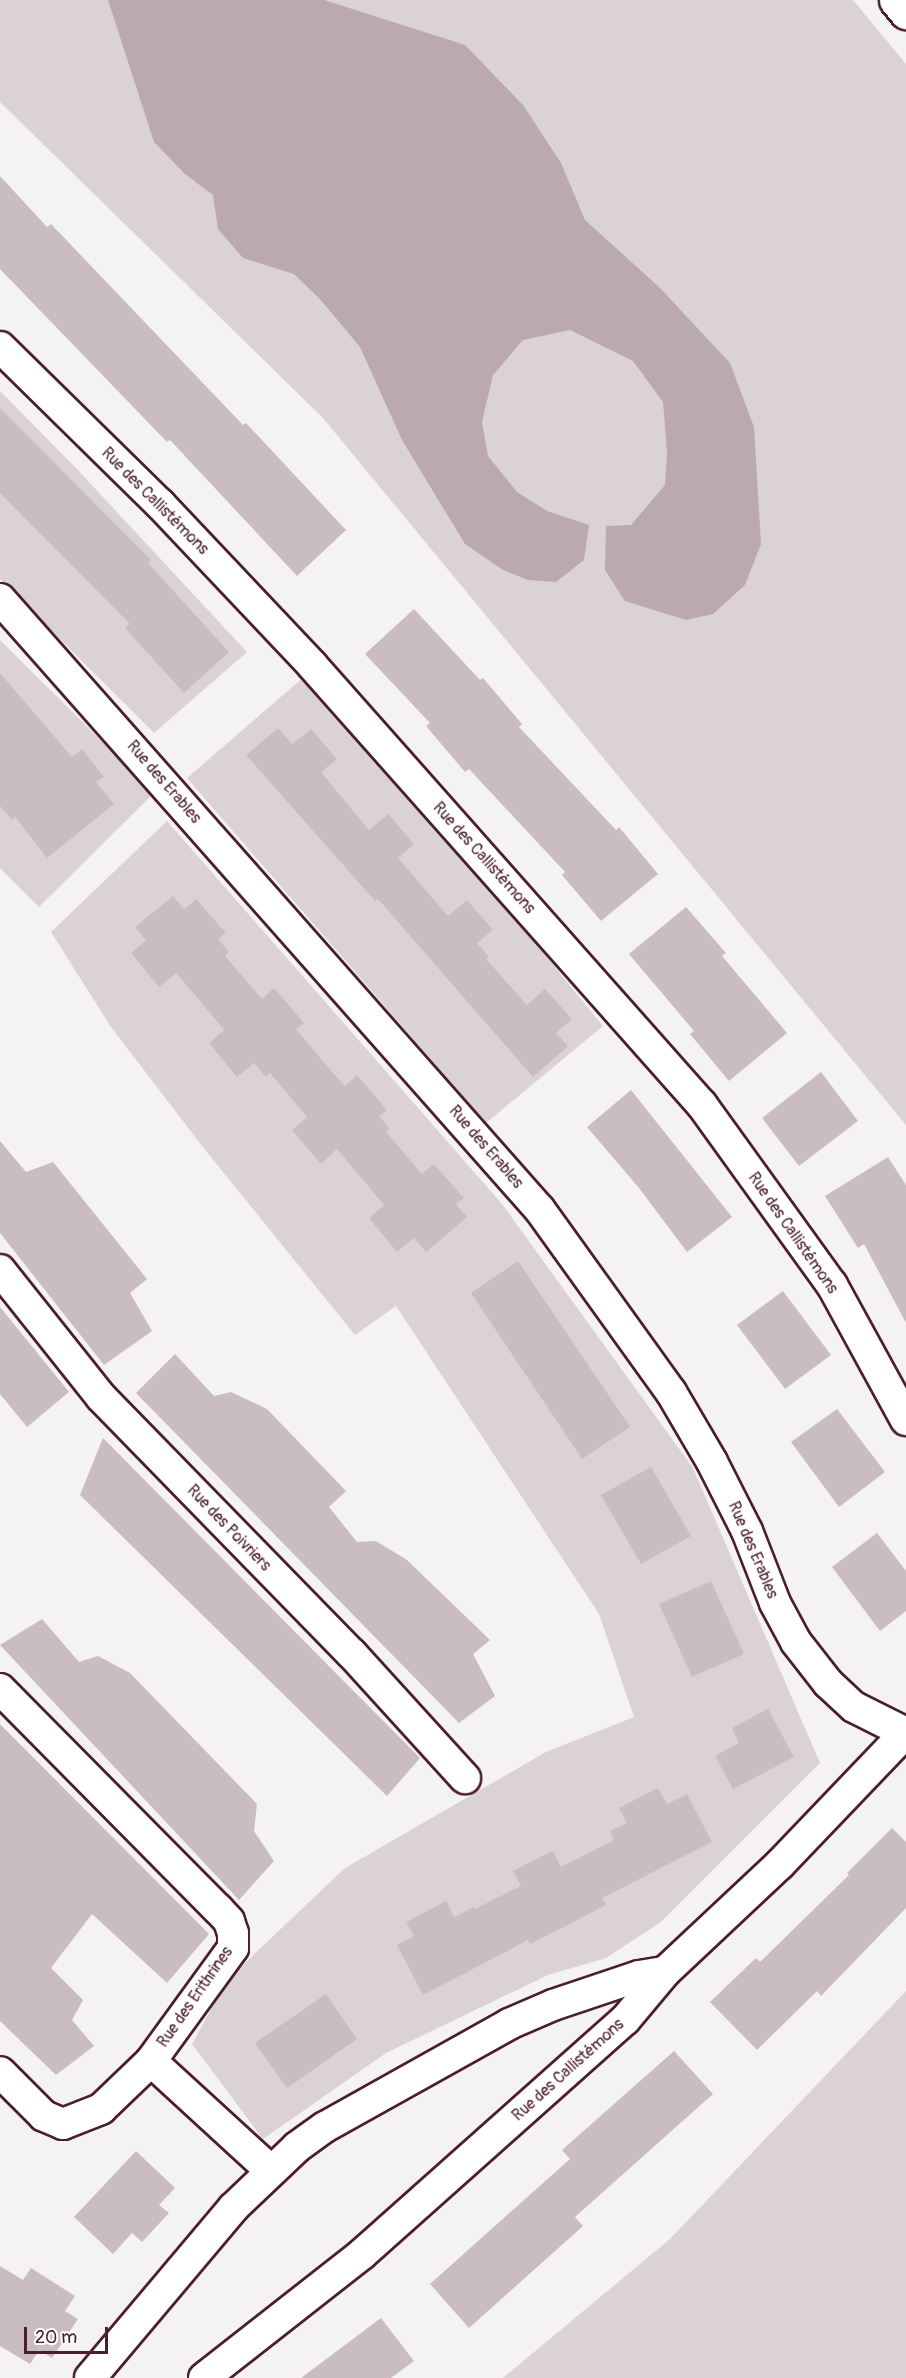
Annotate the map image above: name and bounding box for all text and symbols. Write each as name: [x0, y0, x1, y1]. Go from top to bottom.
street label: Rue des Callistémons: [97, 443, 213, 559]
street label: Rue des Erables: [123, 737, 205, 827]
street label: Rue des Callistémons: [429, 798, 539, 918]
street label: Rue des Erables: [445, 1102, 527, 1192]
street label: Rue des Callistémons: [744, 1169, 842, 1297]
street label: Rue des Poivriers: [183, 1481, 275, 1575]
street label: Rue des Erables: [724, 1499, 782, 1601]
street label: Rue des Erithrines: [153, 1943, 237, 2051]
street label: Rue des Callistémons: [508, 2015, 628, 2125]
scale bar: [27, 2315, 111, 2353]
text: 20 m: [35, 2326, 77, 2349]

